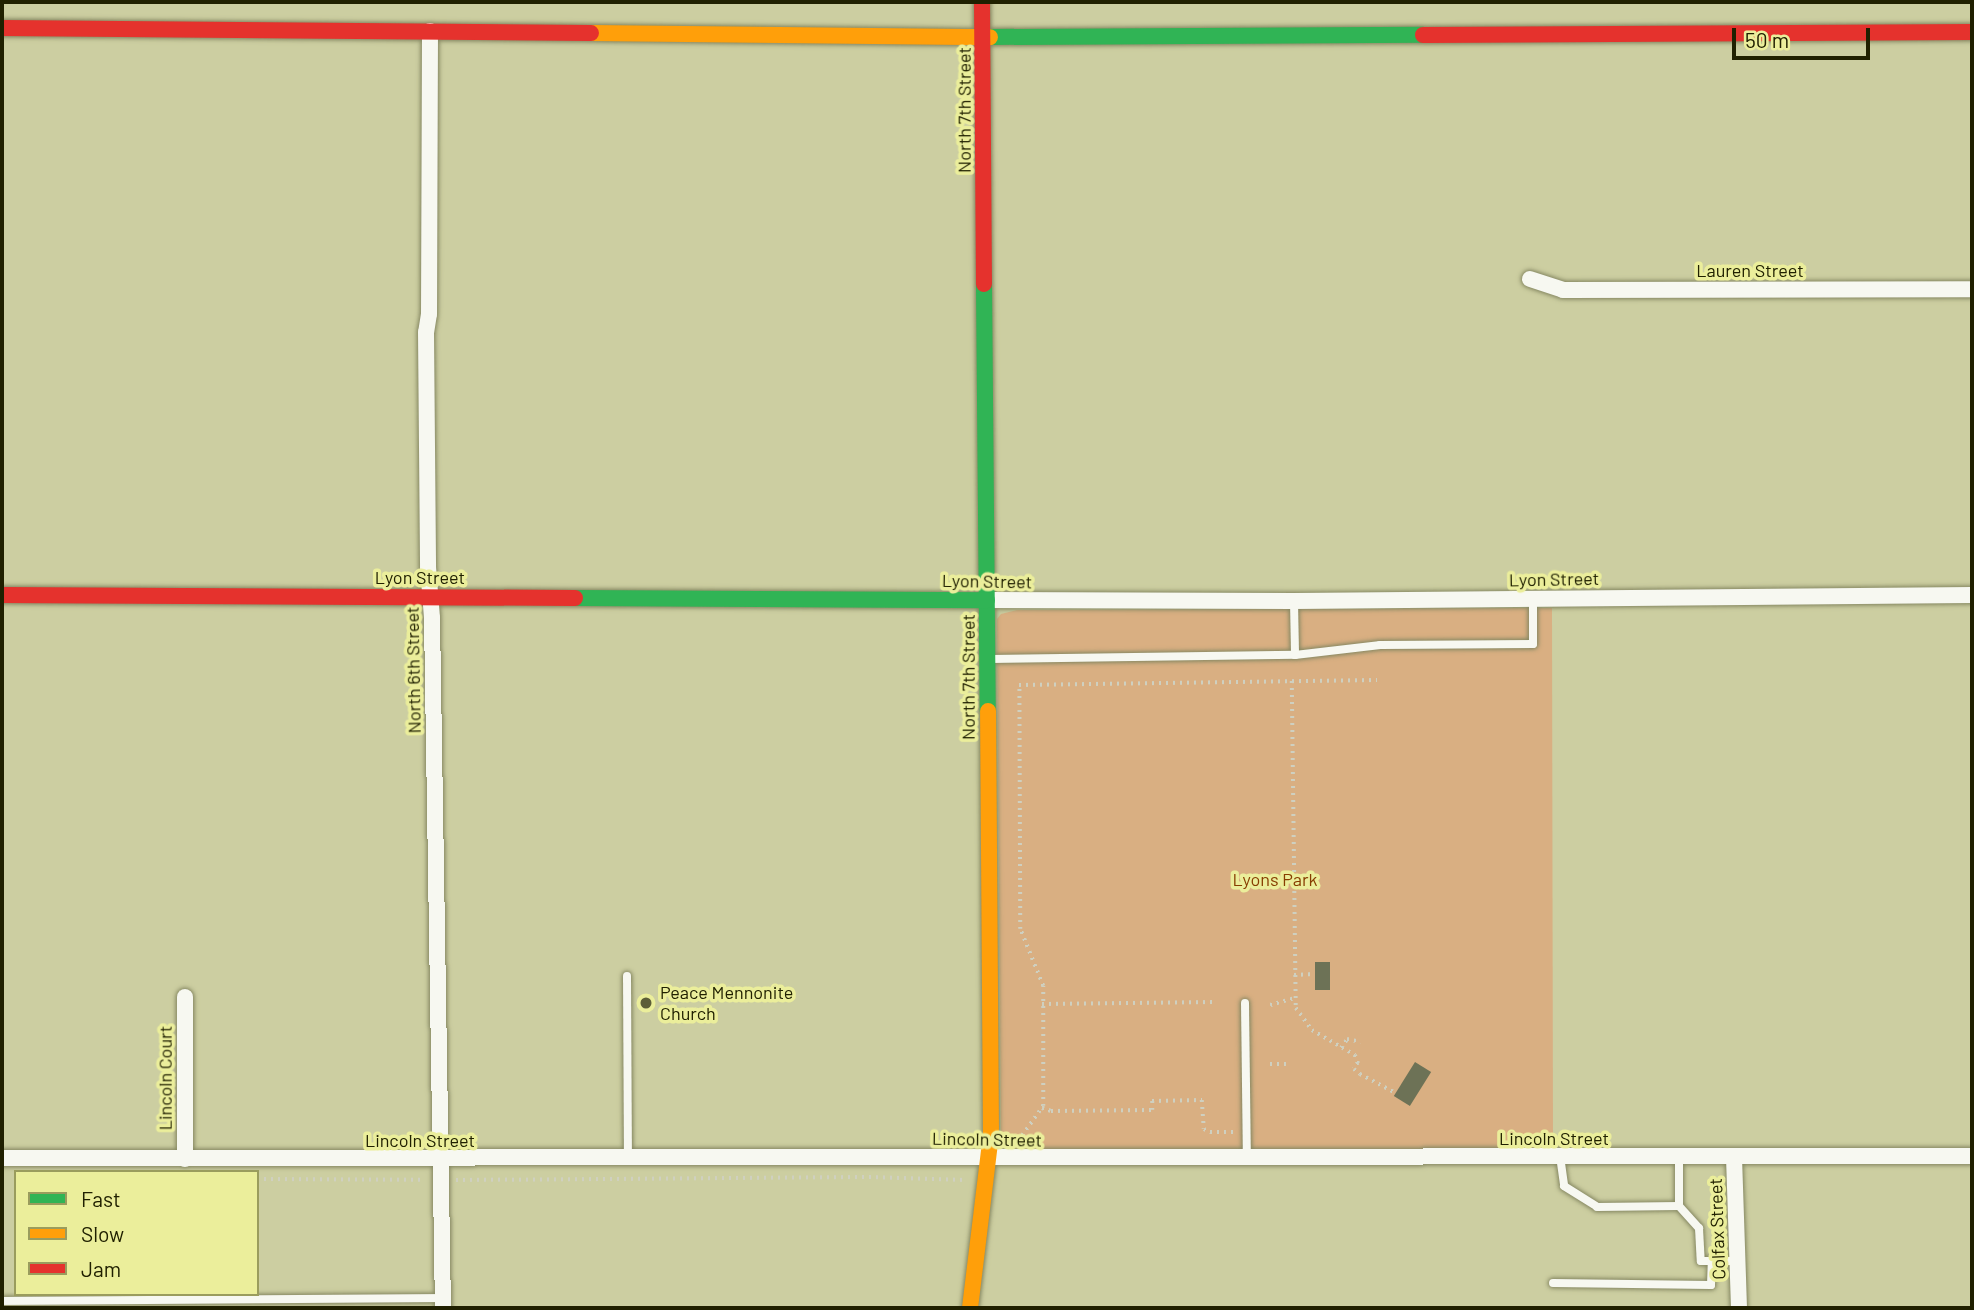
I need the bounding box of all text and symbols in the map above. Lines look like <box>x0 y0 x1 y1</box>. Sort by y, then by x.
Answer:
scale bar <box>1736 14 1874 58</box>
text: 50 m <box>1745 27 1789 52</box>
street label: North 7th Street <box>953 47 975 173</box>
street label: Lauren Street <box>1696 259 1804 281</box>
street label: Lyon Street <box>375 566 465 588</box>
street label: Lyon Street <box>1509 567 1599 591</box>
street label: Lyon Street <box>942 569 1032 593</box>
street label: North 6th Street <box>401 606 425 734</box>
street label: North 7th Street <box>957 614 979 740</box>
park label: Lyons Park <box>1232 868 1318 890</box>
place label: Peace Mennonite Church <box>660 982 793 1024</box>
marker: Peace Mennonite Church <box>638 995 654 1011</box>
street label: Lincoln Court <box>154 1026 176 1130</box>
street label: Lincoln Street <box>932 1127 1042 1151</box>
street label: Lincoln Street <box>1499 1127 1609 1149</box>
street label: Lincoln Street <box>365 1129 475 1151</box>
legend <box>14 1170 259 1296</box>
street label: Colfax Street <box>1704 1178 1730 1280</box>
text: Fast <box>81 1186 121 1211</box>
text: Slow <box>81 1221 124 1246</box>
text: Jam <box>81 1256 121 1281</box>

